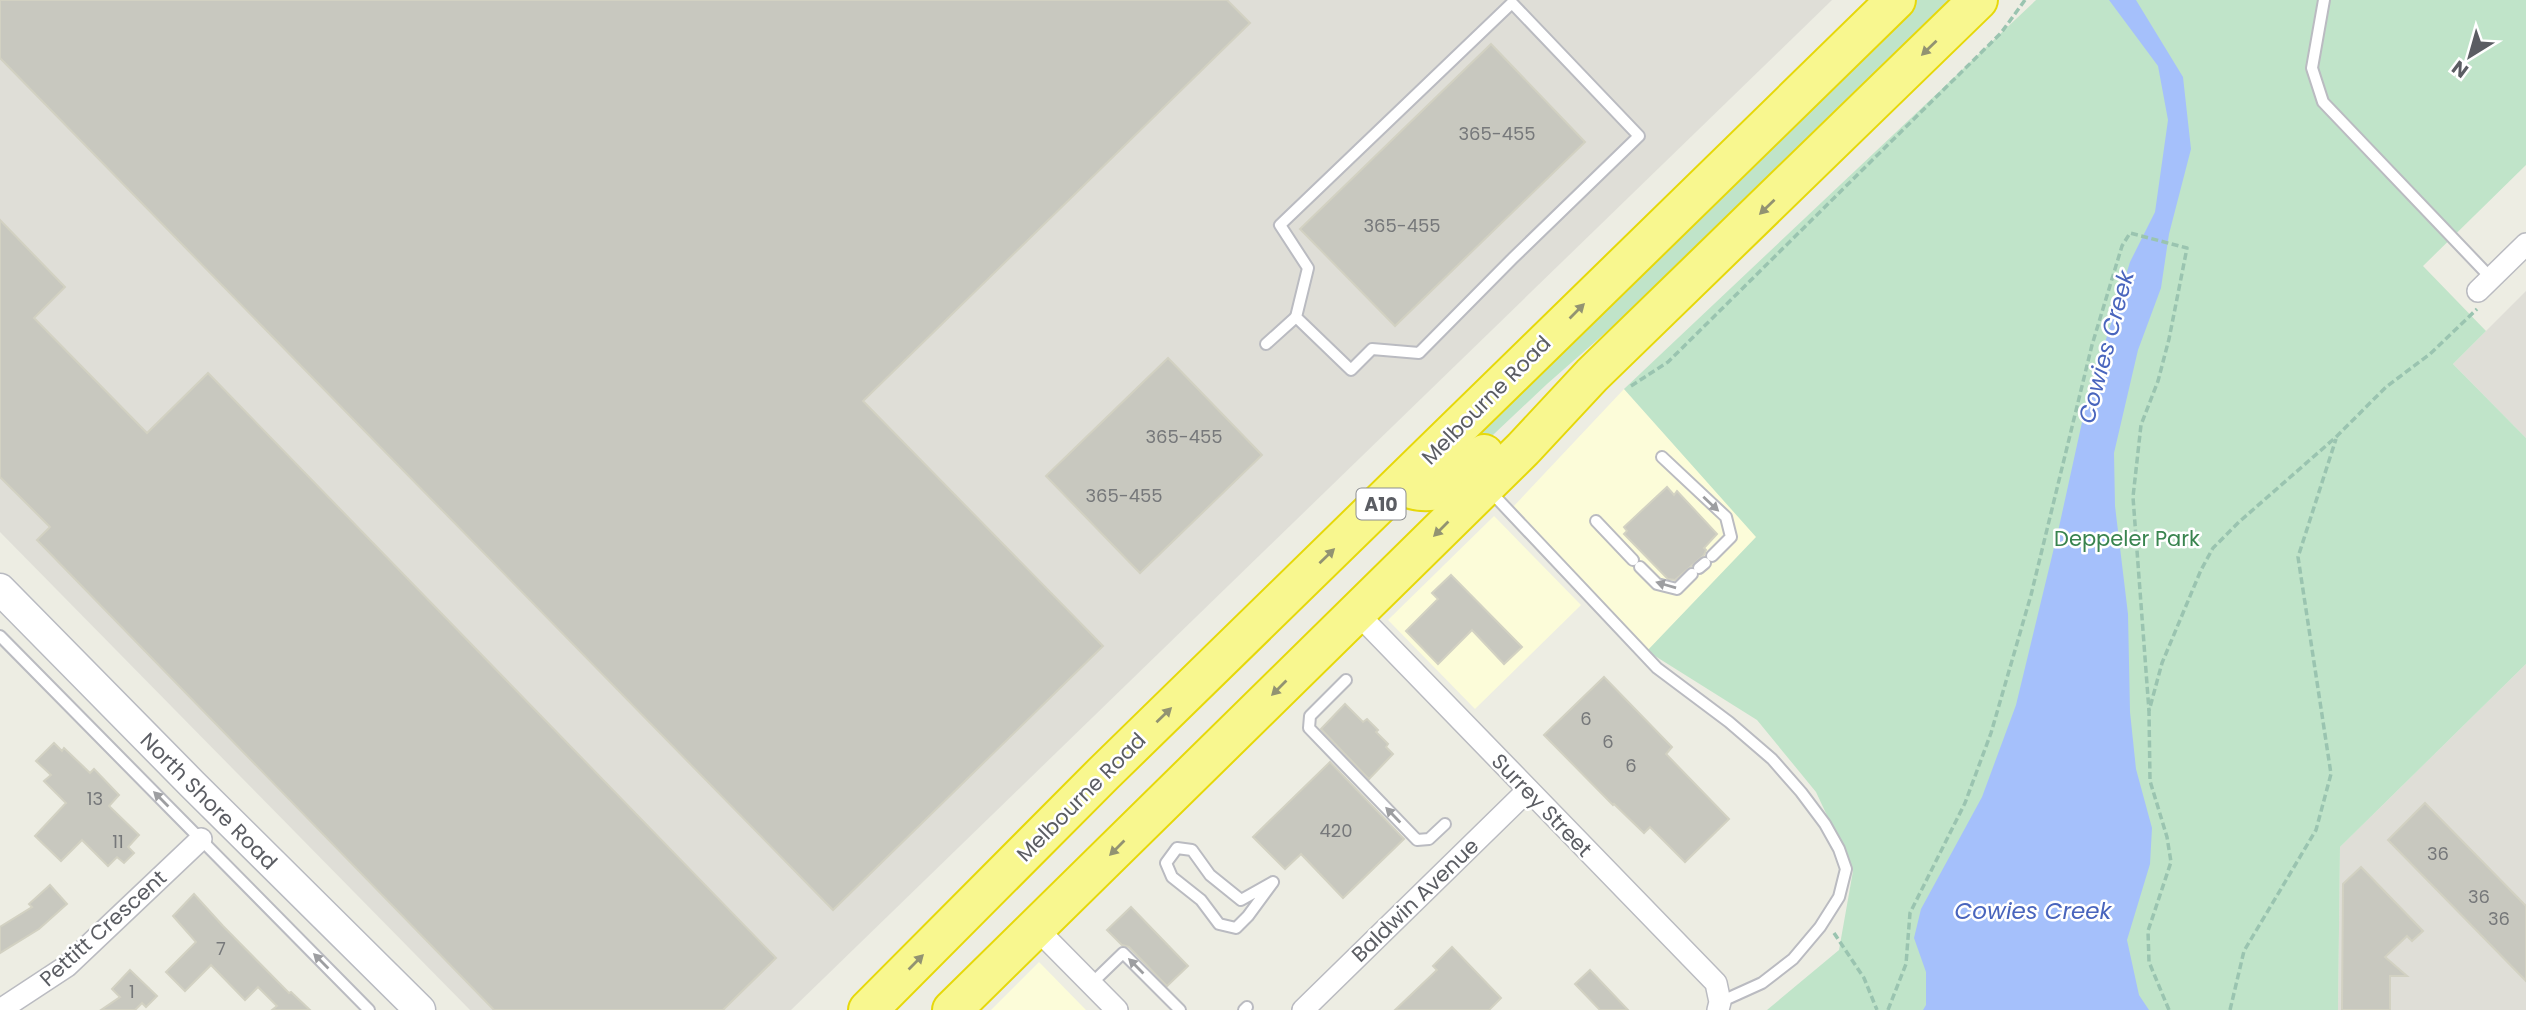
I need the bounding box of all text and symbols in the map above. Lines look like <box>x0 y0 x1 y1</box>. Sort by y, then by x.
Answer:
north arrow <box>2435 21 2505 91</box>
one-way arrow <box>1921 39 1938 56</box>
text: N <box>2446 54 2474 84</box>
house number: 365-455 <box>1458 121 1536 146</box>
one-way arrow <box>1758 198 1775 215</box>
house number: 365-455 <box>1363 213 1441 238</box>
water label: Cowies Creek <box>2070 266 2142 427</box>
one-way arrow <box>1568 303 1585 319</box>
street label: Melbourne Road <box>1415 329 1557 471</box>
house number: 365-455 <box>1145 424 1223 449</box>
house number: 365-455 <box>1085 483 1163 508</box>
road number: A10 <box>1356 489 1406 520</box>
one-way arrow <box>1702 495 1719 511</box>
one-way arrow <box>1433 520 1450 537</box>
park label: Deppeler Park <box>2054 524 2200 553</box>
one-way arrow <box>1318 548 1335 564</box>
one-way arrow <box>1654 579 1676 590</box>
one-way arrow <box>1271 680 1288 697</box>
one-way arrow <box>1156 706 1173 723</box>
house number: 6 <box>1580 706 1592 731</box>
street label: North Shore Road <box>134 726 284 876</box>
street label: Melbourne Road <box>1010 726 1152 868</box>
house number: 6 <box>1602 729 1614 754</box>
street label: Surrey Street <box>1485 747 1599 863</box>
house number: 6 <box>1625 753 1637 778</box>
house number: 13 <box>87 786 103 811</box>
one-way arrow <box>153 791 170 808</box>
one-way arrow <box>1384 806 1401 823</box>
house number: 420 <box>1320 818 1352 843</box>
house number: 11 <box>112 829 124 854</box>
street label: Baldwin Avenue <box>1345 832 1485 968</box>
one-way arrow <box>1109 839 1126 855</box>
house number: 36 <box>2427 841 2449 866</box>
street label: Pettitt Crescent <box>33 863 173 993</box>
house number: 36 <box>2468 884 2490 909</box>
water label: Cowies Creek <box>1955 895 2113 927</box>
house number: 36 <box>2488 906 2510 931</box>
house number: 7 <box>216 936 226 961</box>
one-way arrow <box>314 953 330 970</box>
one-way arrow <box>908 953 925 970</box>
one-way arrow <box>1127 958 1144 975</box>
house number: 1 <box>129 979 135 1004</box>

